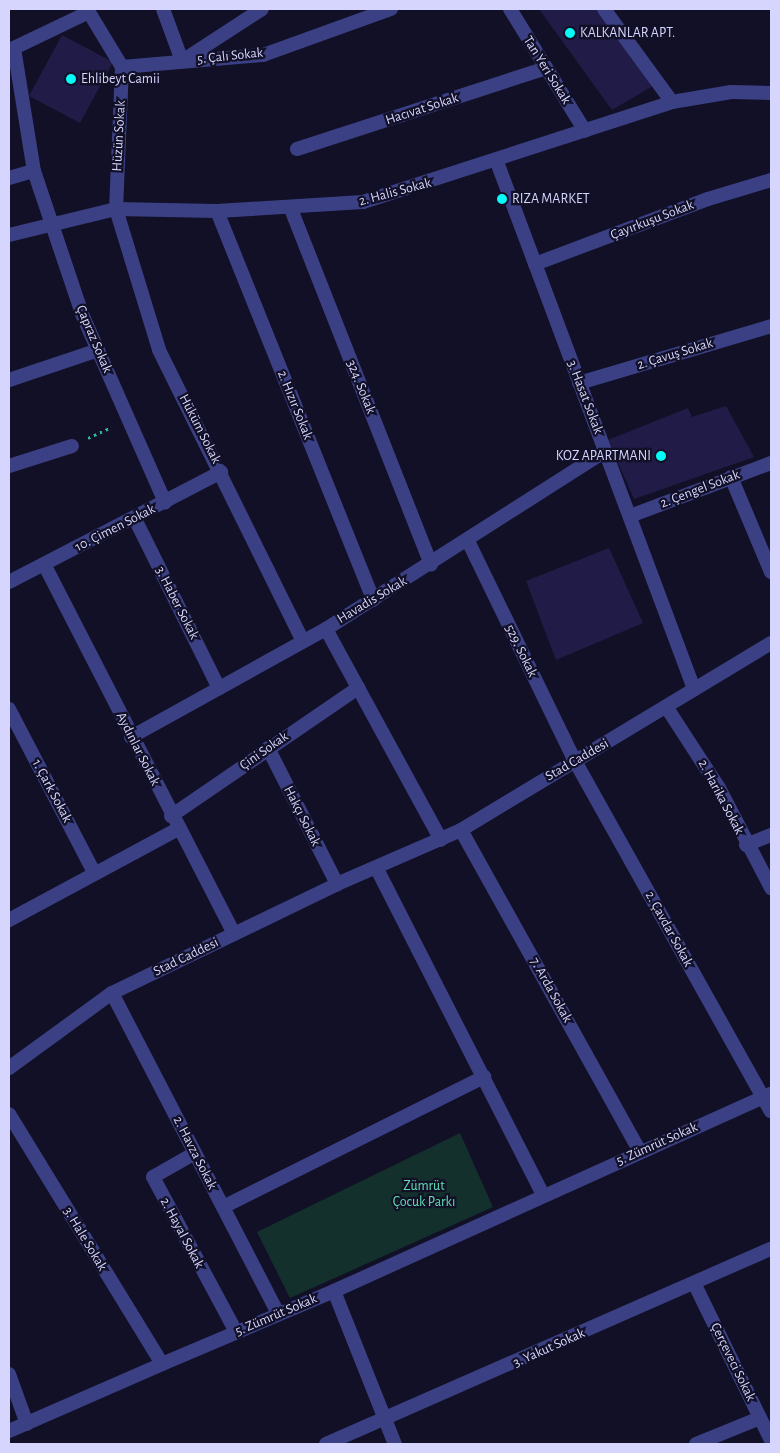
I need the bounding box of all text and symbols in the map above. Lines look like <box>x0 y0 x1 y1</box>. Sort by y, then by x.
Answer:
place label: KALKANLAR APT. <box>580 25 675 41</box>
marker: KALKANLAR APT. <box>564 27 576 39</box>
street label: Tan Yeri Sokak <box>519 33 575 107</box>
street label: 5. Çalı Sokak <box>196 44 264 68</box>
place label: Ehlibeyt Camii <box>81 71 160 87</box>
marker: Ehlibeyt Camii <box>65 73 77 85</box>
street label: Hacıvat Sokak <box>383 89 461 129</box>
street label: Hüzün Sokak <box>109 100 129 172</box>
street label: 2. Halis Sokak <box>357 174 433 210</box>
place label: RIZA MARKET <box>512 191 589 207</box>
marker: RIZA MARKET <box>496 193 508 205</box>
street label: Çayırkuşu Sokak <box>608 196 696 244</box>
street label: Çapraz Sokak <box>72 303 116 375</box>
street label: 2. Çavuş Sokak <box>635 335 715 373</box>
street label: 324. Sokak <box>343 358 379 416</box>
street label: 3. Hasat Sokak <box>563 358 607 436</box>
street label: 2. Hızır Sokak <box>274 368 316 442</box>
street label: Hüküm Sokak <box>175 391 225 467</box>
place label: KOZ APARTMANI <box>556 448 651 464</box>
marker: KOZ APARTMANI <box>655 450 667 462</box>
street label: 2. Çengel Sokak <box>658 466 742 512</box>
street label: 10. Çimen Sokak <box>72 501 158 555</box>
street label: 3. Haber Sokak <box>151 564 203 642</box>
street label: Havadis Sokak <box>334 573 410 627</box>
street label: 529. Sokak <box>501 622 541 680</box>
street label: Aydınlar Sokak <box>112 709 164 789</box>
street label: Çini Sokak <box>236 728 292 774</box>
street label: Stad Caddesi <box>542 735 612 785</box>
street label: 1. Çark Sokak <box>28 756 76 826</box>
street label: 2. Harika Sokak <box>694 757 748 837</box>
street label: Hakçı Sokak <box>280 783 324 849</box>
street label: 2. Çavdar Sokak <box>641 888 697 970</box>
street label: Stad Caddesi <box>151 934 221 980</box>
street label: 7. Arda Sokak <box>526 954 576 1026</box>
street label: 2. Havza Sokak <box>169 1114 221 1192</box>
street label: 5. Zümrüt Sokak <box>614 1119 700 1169</box>
park label: Zümrüt Çocuk Parkı <box>393 1178 455 1210</box>
street label: 2. Hayal Sokak <box>156 1195 208 1271</box>
street label: 3. Hale Sokak <box>59 1204 111 1274</box>
street label: 5. Zümrüt Sokak <box>233 1290 319 1340</box>
street label: Çerçeveci Sokak <box>707 1320 759 1404</box>
street label: 3. Yakut Sokak <box>511 1325 587 1371</box>

